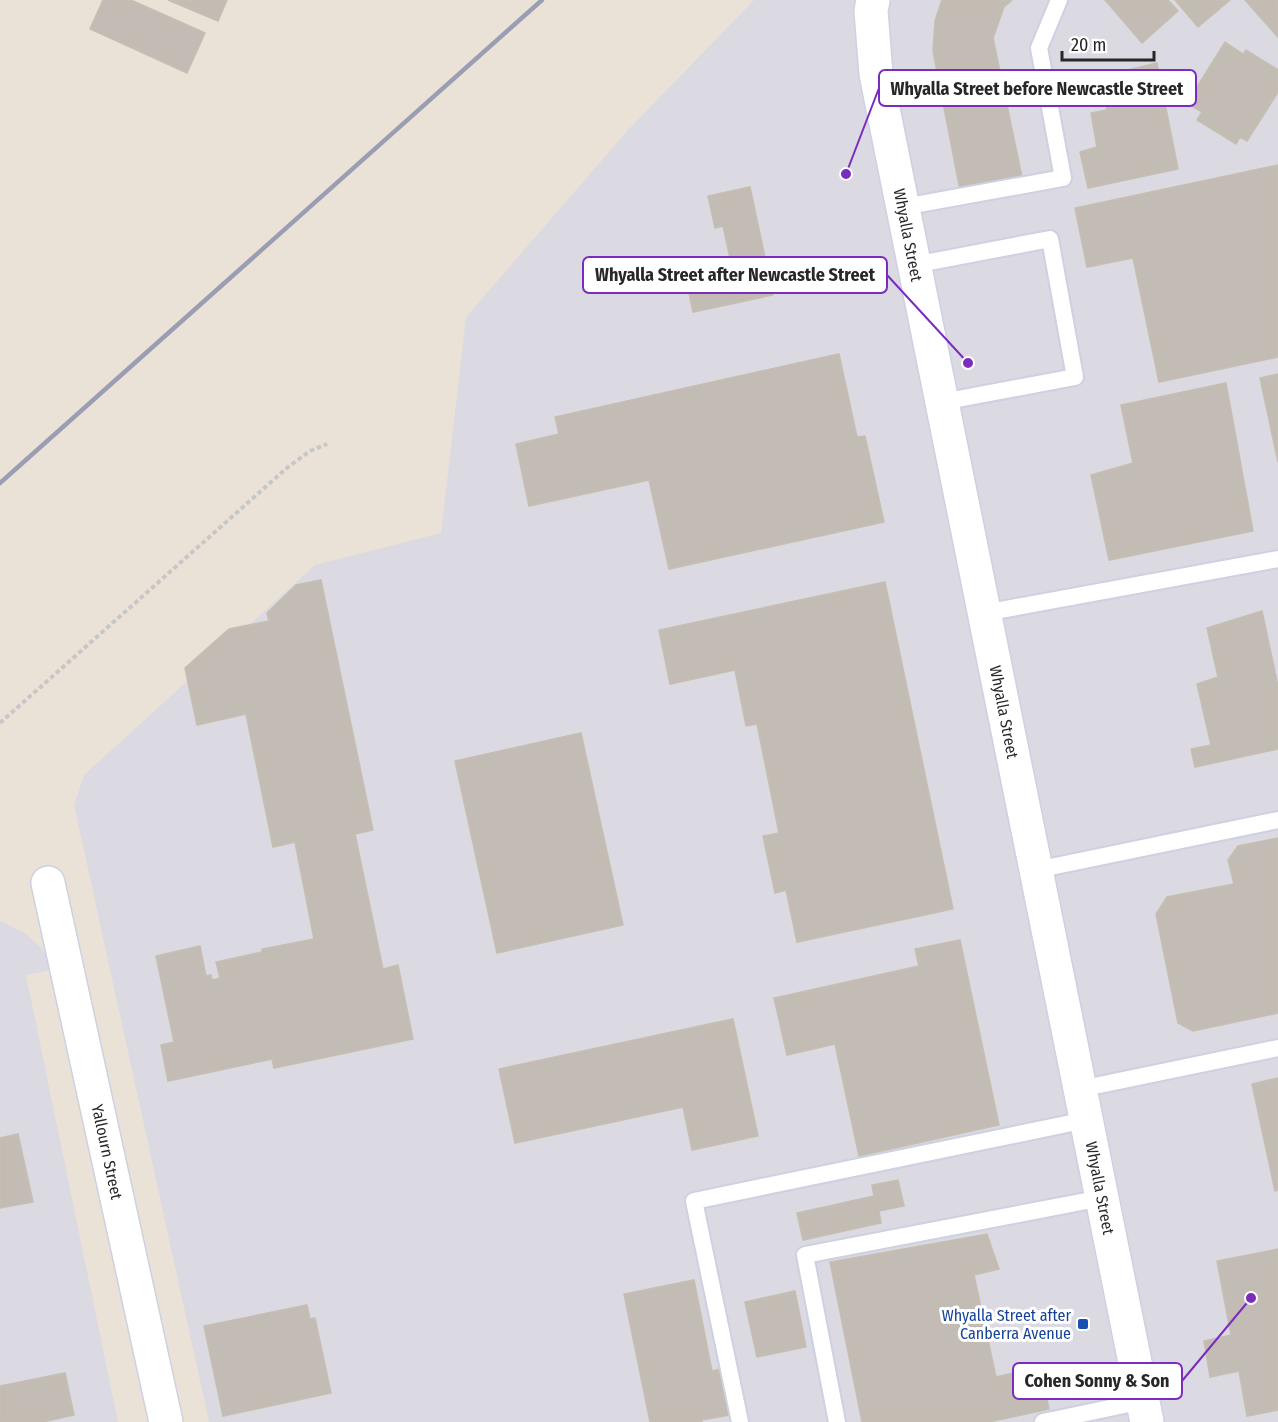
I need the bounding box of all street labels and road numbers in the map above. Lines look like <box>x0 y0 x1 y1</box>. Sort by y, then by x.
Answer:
street label: Whyalla Street <box>890 187 926 284</box>
street label: Whyalla Street <box>986 664 1022 761</box>
street label: Yallourn Street <box>88 1103 127 1202</box>
street label: Whyalla Street <box>1082 1140 1118 1237</box>

